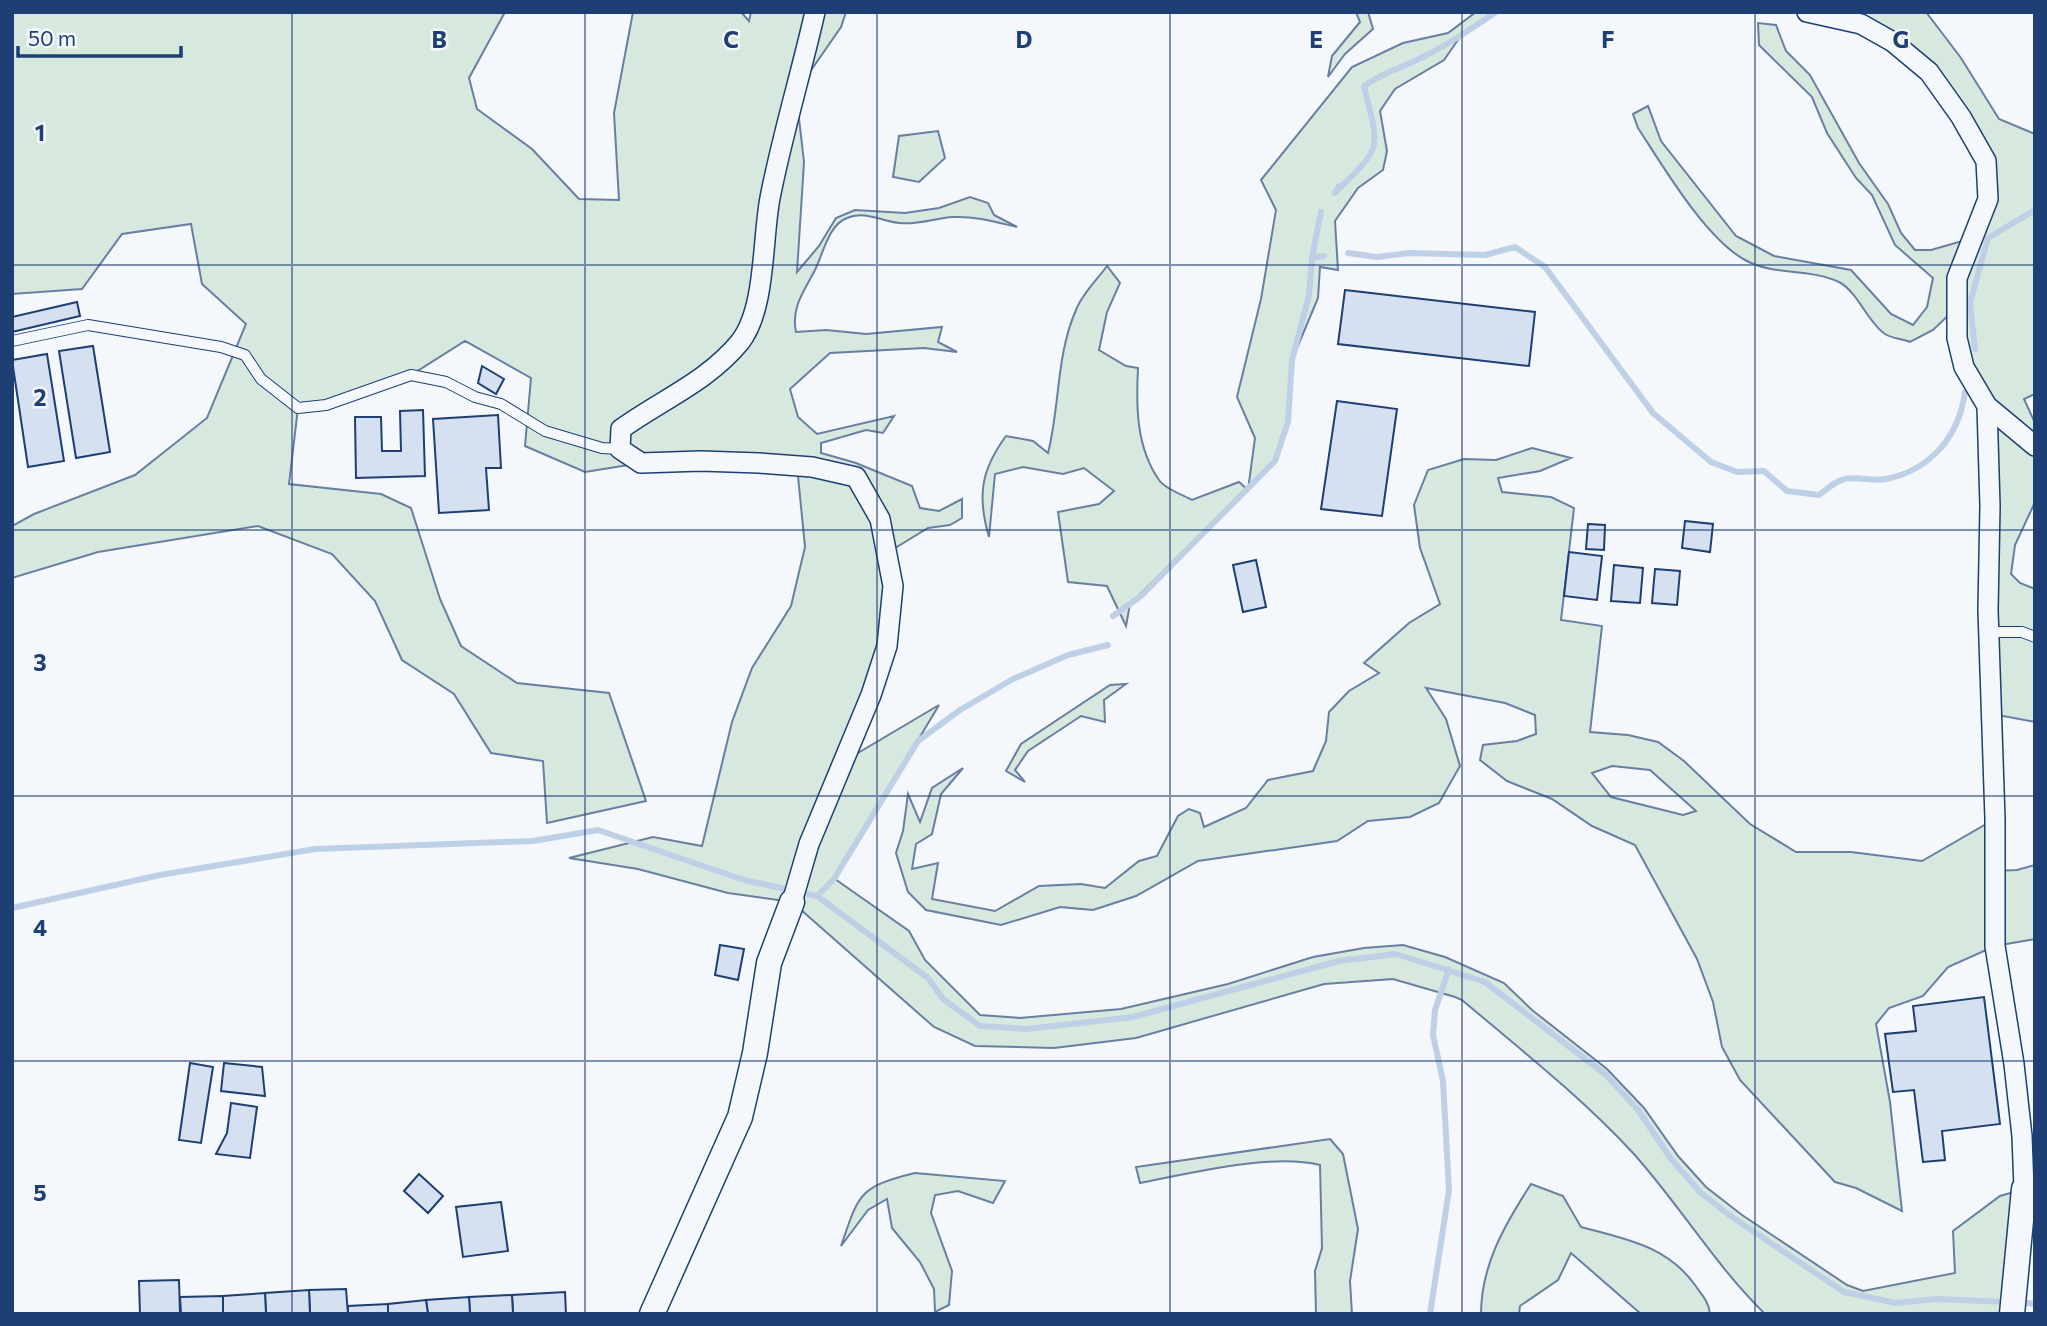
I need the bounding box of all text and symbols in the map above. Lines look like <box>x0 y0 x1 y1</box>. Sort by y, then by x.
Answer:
scale bar <box>18 14 180 58</box>
text: 50 m <box>28 25 76 50</box>
text: B <box>431 25 447 53</box>
text: C <box>723 25 739 53</box>
text: D <box>1016 25 1033 53</box>
text: E <box>1309 25 1323 53</box>
text: F <box>1601 25 1615 53</box>
text: G <box>1893 25 1909 53</box>
text: 1 <box>35 118 45 146</box>
text: 2 <box>33 383 47 411</box>
text: 3 <box>33 648 47 676</box>
text: 4 <box>33 913 47 941</box>
text: 5 <box>33 1178 47 1206</box>

